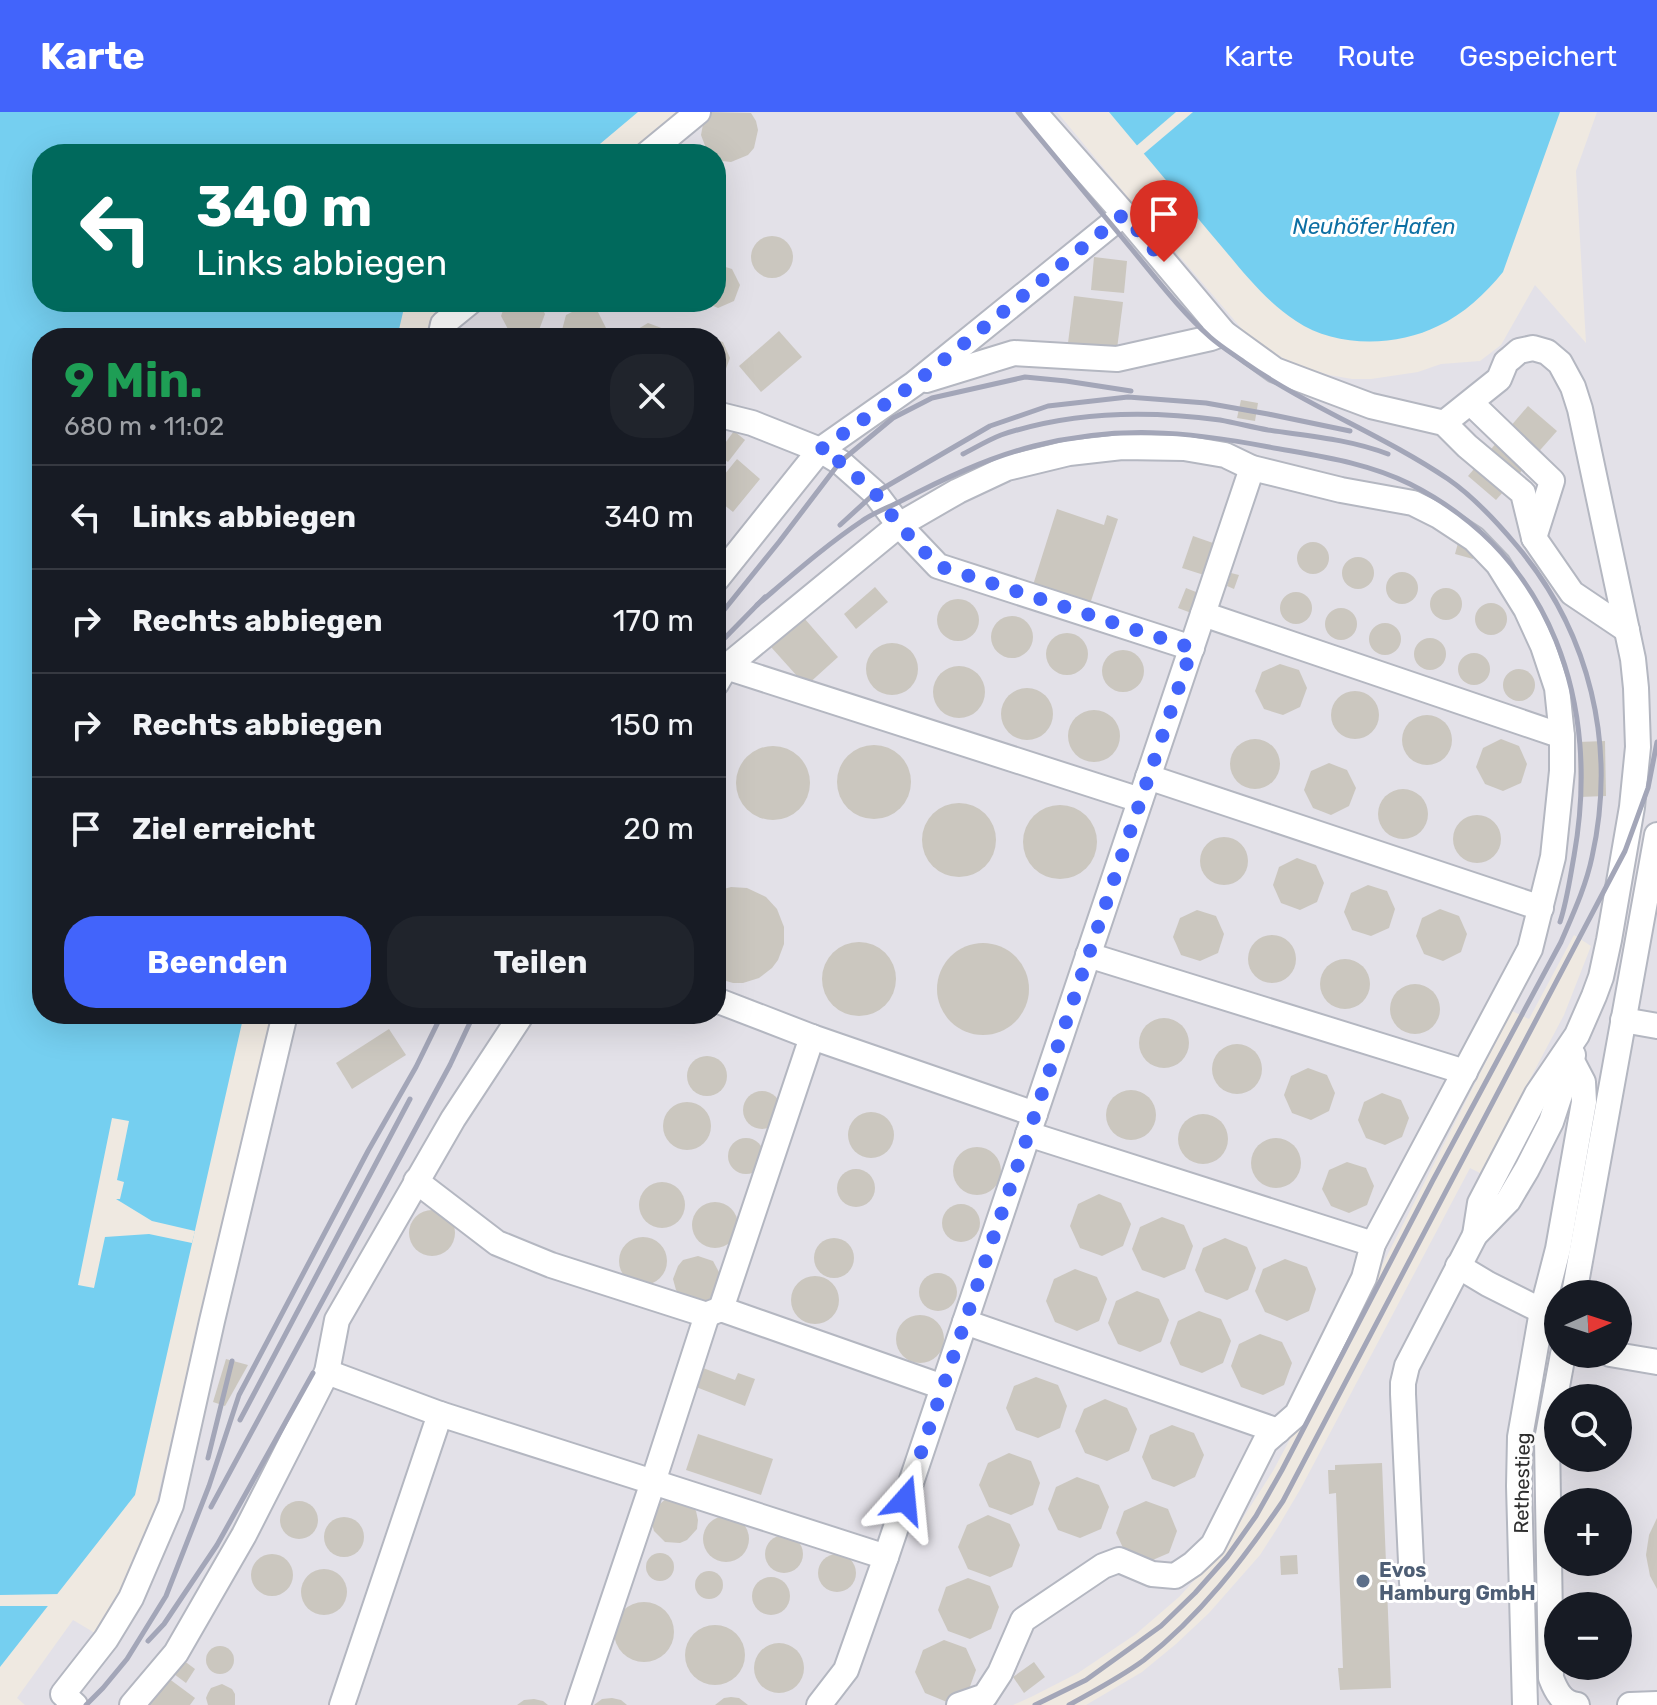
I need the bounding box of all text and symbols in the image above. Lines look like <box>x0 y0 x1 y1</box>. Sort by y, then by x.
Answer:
text: Karte <box>40 33 145 79</box>
text: Karte <box>1224 40 1293 73</box>
text: Route <box>1337 40 1415 73</box>
text: Gespeichert <box>1459 40 1617 73</box>
text: 340 m <box>196 174 372 240</box>
icon: left <box>64 176 168 280</box>
pin <box>1130 180 1198 262</box>
icon: arrive <box>1142 192 1186 236</box>
water label: Neuhöfer Hafen <box>1292 213 1456 240</box>
text: Links abbiegen <box>196 241 447 284</box>
text: 9 Min. <box>64 352 203 409</box>
button: close <box>610 354 694 438</box>
text: 680 m · 11:02 <box>64 411 224 442</box>
icon: left <box>64 495 108 539</box>
text: Links abbiegen <box>132 499 356 535</box>
text: 340 m <box>604 499 694 535</box>
icon: right <box>64 599 108 643</box>
text: Rechts abbiegen <box>132 603 382 639</box>
text: 170 m <box>613 603 694 639</box>
icon: right <box>64 703 108 747</box>
text: Rechts abbiegen <box>132 707 382 743</box>
text: 150 m <box>610 707 694 743</box>
icon: arrive <box>64 807 108 851</box>
text: Ziel erreicht <box>132 811 315 847</box>
text: 20 m <box>623 811 694 847</box>
button: Beenden <box>64 916 371 1008</box>
button: Teilen <box>387 916 694 1008</box>
north arrow <box>1544 1280 1632 1368</box>
map controls <box>1544 1280 1632 1680</box>
button: search <box>1544 1384 1632 1472</box>
street label: Rethestieg <box>1509 1432 1535 1534</box>
position arrow <box>863 1458 947 1542</box>
button: + <box>1544 1488 1632 1576</box>
place label: Evos Hamburg GmbH <box>1379 1558 1536 1605</box>
marker: Evos Hamburg GmbH <box>1354 1572 1372 1590</box>
button: − <box>1544 1592 1632 1680</box>

